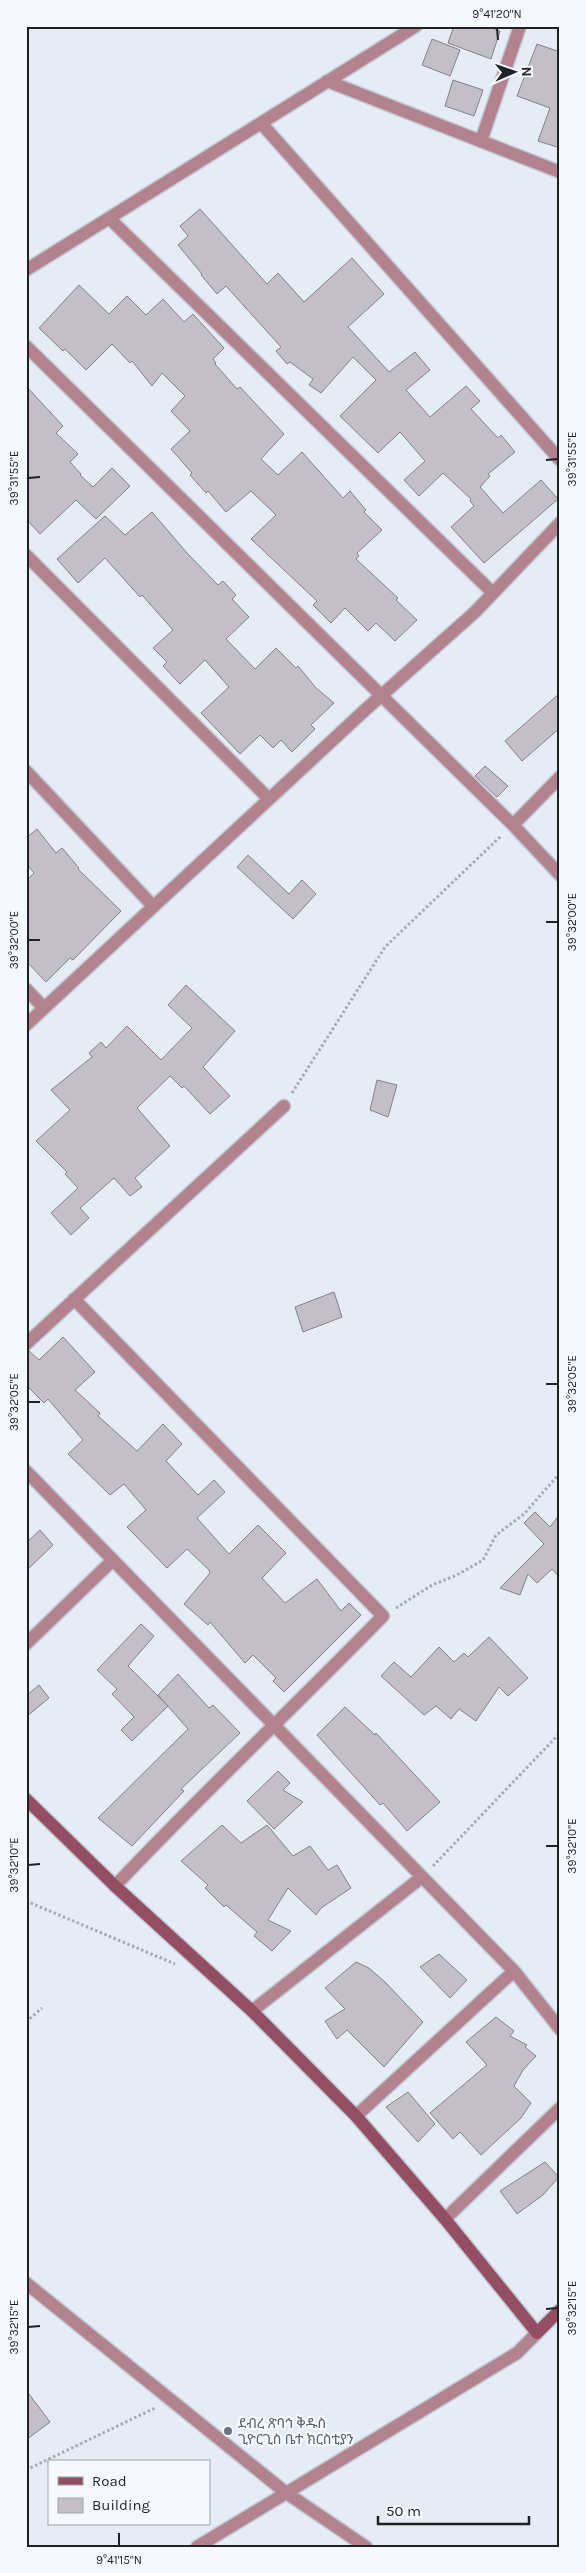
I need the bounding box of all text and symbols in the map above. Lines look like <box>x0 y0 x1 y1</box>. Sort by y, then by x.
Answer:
text: 9°41'20"N <box>472 7 522 21</box>
north arrow <box>488 48 538 98</box>
text: N <box>518 66 535 77</box>
text: 39°31'55"E <box>565 432 579 486</box>
text: 39°31'55"E <box>7 451 21 505</box>
text: 39°32'00"E <box>565 893 579 951</box>
text: 39°32'00"E <box>7 911 21 969</box>
text: 39°32'05"E <box>565 1355 579 1413</box>
text: 39°32'05"E <box>7 1373 21 1431</box>
text: 39°32'10"E <box>565 1818 579 1874</box>
text: 39°32'10"E <box>7 1837 21 1893</box>
text: 39°32'15"E <box>565 2281 579 2335</box>
text: 39°32'15"E <box>7 2300 21 2354</box>
place label: ደብረ ጽባኅ ቅዱስ ጊዮርጊስ ቤተ ክርስቲያን <box>238 2415 354 2448</box>
marker: ደብረ ጽባኅ ቅዱስ ጊዮርጊስ ቤተ ክርስቲያን <box>222 2425 234 2437</box>
legend <box>48 2460 210 2526</box>
text: Road <box>92 2472 127 2490</box>
scale bar <box>378 2493 530 2525</box>
text: Building <box>92 2496 150 2514</box>
text: 50 m <box>386 2502 421 2520</box>
text: 9°41'15"N <box>96 2553 142 2567</box>

